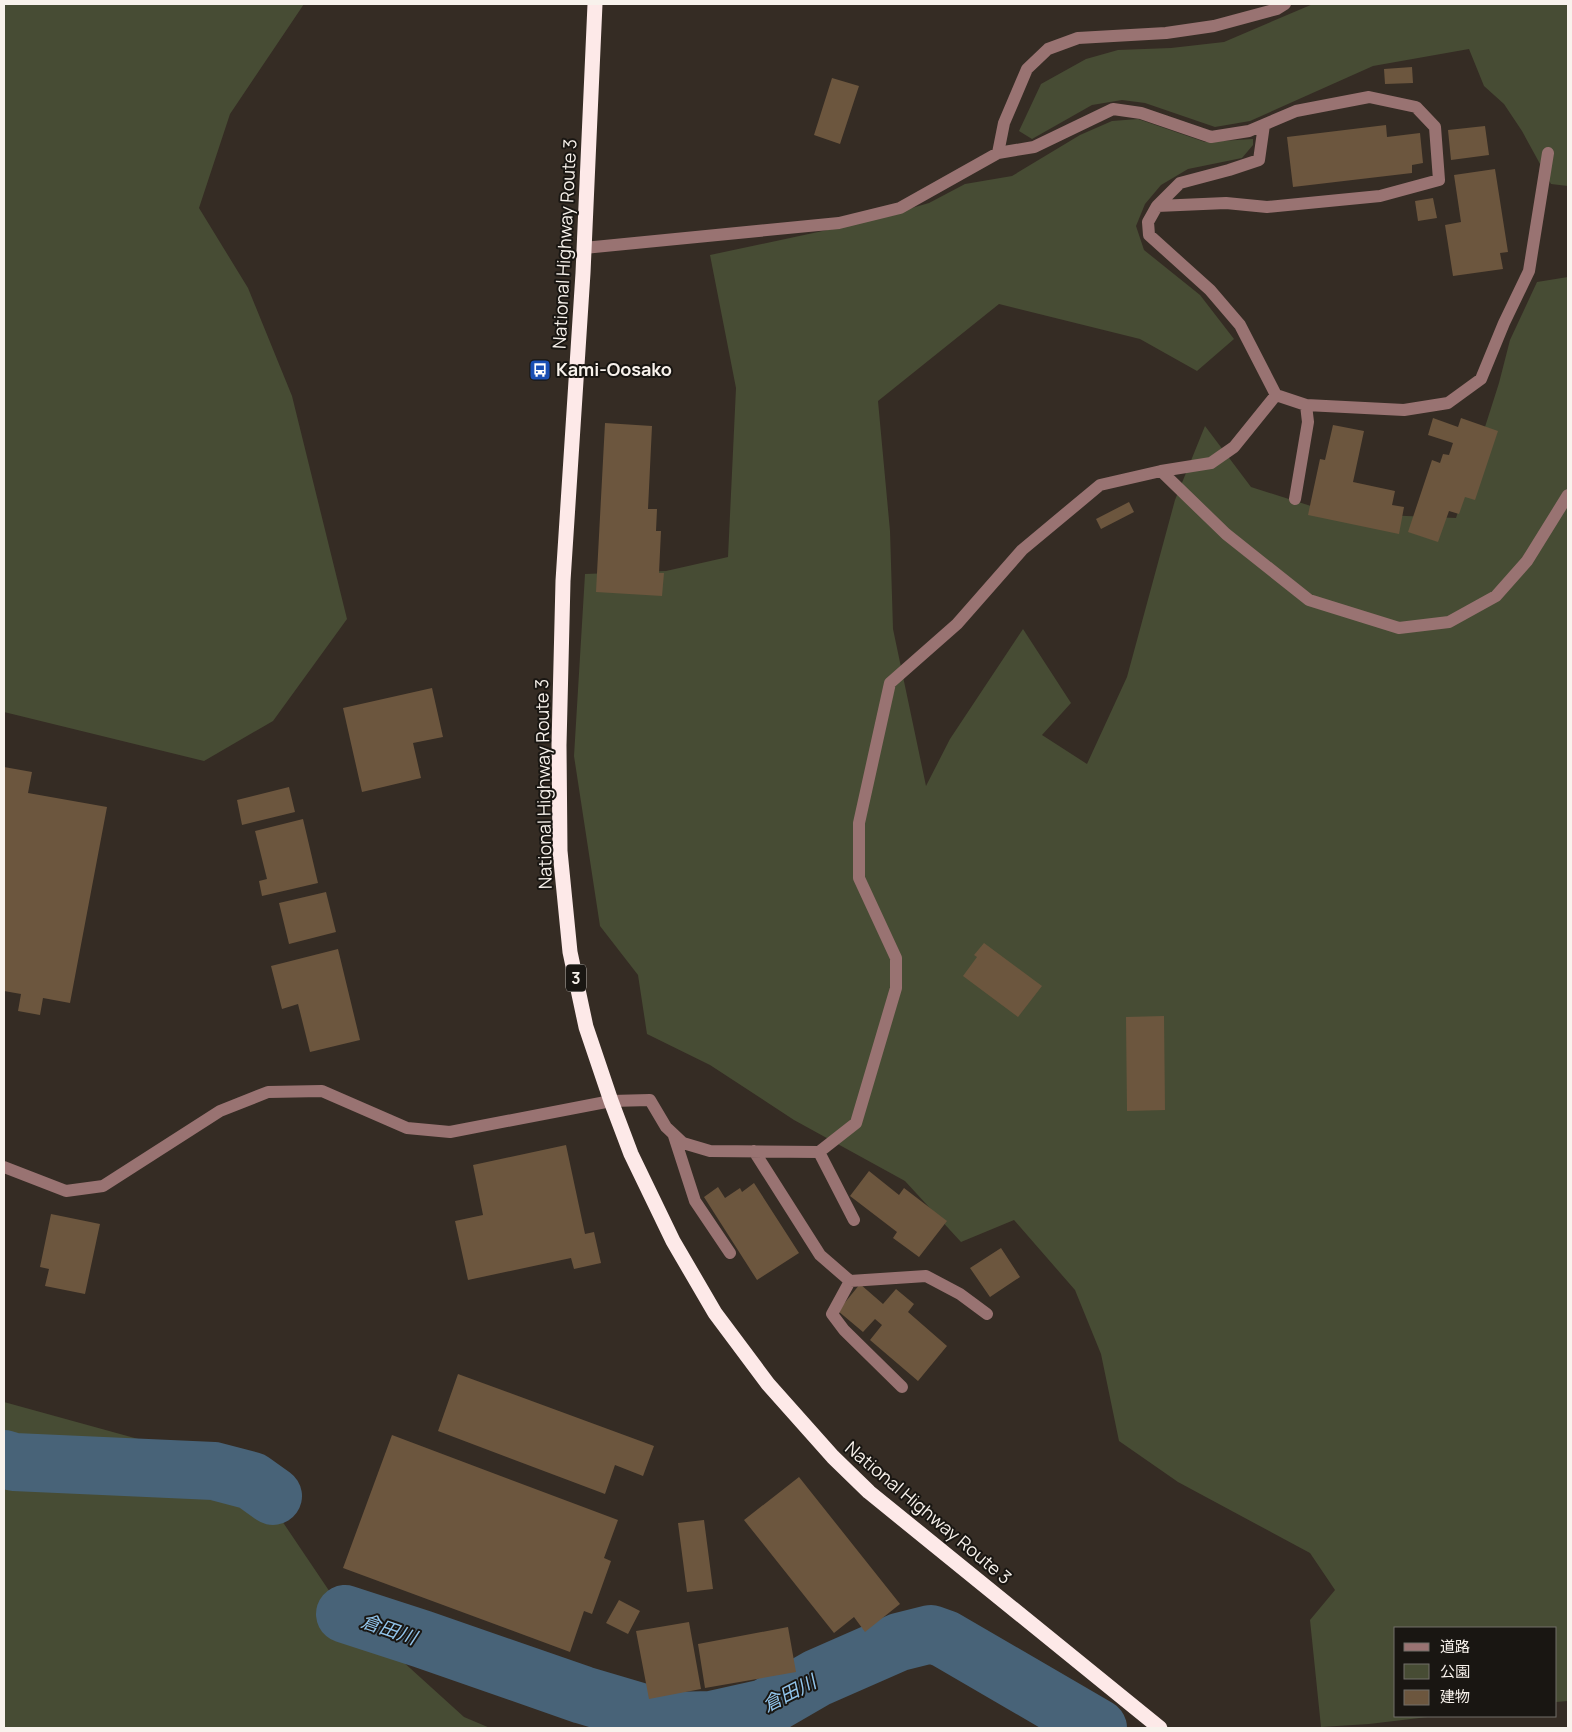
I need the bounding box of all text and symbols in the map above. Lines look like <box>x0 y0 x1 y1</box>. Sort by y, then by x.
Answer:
street label: National Highway Route 3 <box>547 138 581 350</box>
place label: Kami-Oosako <box>556 357 672 381</box>
bus stop icon: Kami-Oosako <box>528 358 552 382</box>
street label: National Highway Route 3 <box>529 679 557 889</box>
road number: 3 <box>566 964 586 991</box>
street label: National Highway Route 3 <box>840 1435 1017 1589</box>
water label: 倉田川 <box>358 1607 422 1651</box>
legend <box>1394 1627 1557 1717</box>
text: 道路 <box>1440 1636 1470 1657</box>
text: 公園 <box>1440 1661 1470 1682</box>
water label: 倉田川 <box>758 1668 822 1718</box>
text: 建物 <box>1440 1686 1470 1707</box>

